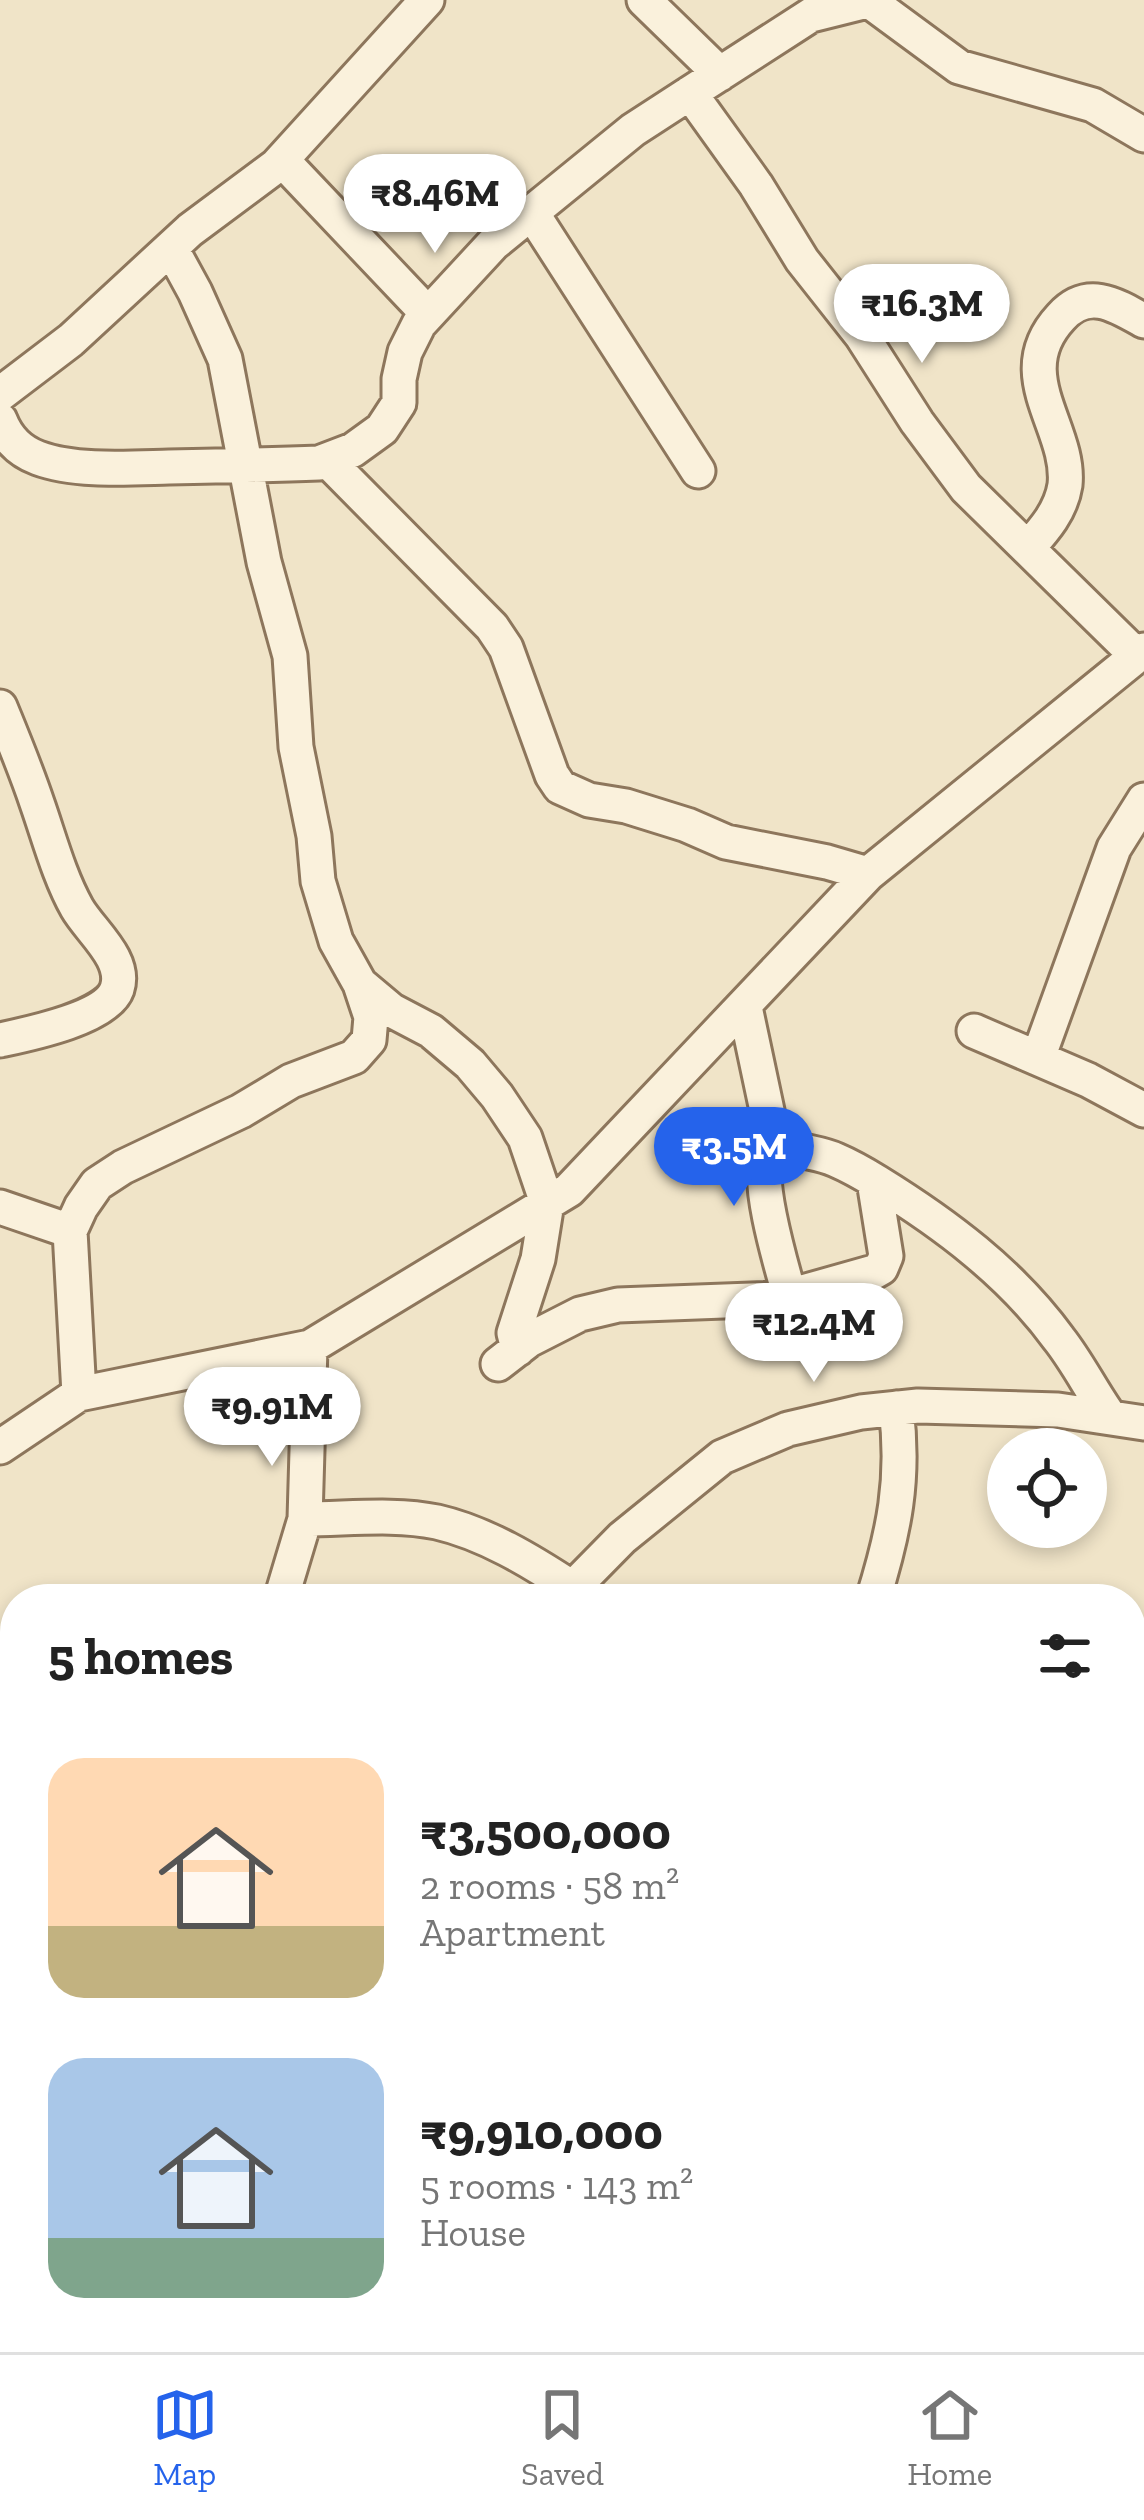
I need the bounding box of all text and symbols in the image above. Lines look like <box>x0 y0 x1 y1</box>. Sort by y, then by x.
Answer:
pin: ₹8.46M <box>337 154 533 256</box>
text: ₹8.46M <box>370 169 500 216</box>
pin: ₹16.3M <box>824 264 1020 366</box>
text: ₹16.3M <box>861 279 983 326</box>
pin: ₹3.5M <box>650 1107 818 1209</box>
text: ₹3.5M <box>681 1122 787 1169</box>
pin: ₹12.4M <box>716 1283 912 1385</box>
text: ₹12.4M <box>752 1298 876 1345</box>
pin: ₹9.91M <box>174 1367 370 1469</box>
text: ₹9.91M <box>211 1382 333 1429</box>
map controls <box>987 1428 1107 1548</box>
button: locate <box>987 1428 1107 1548</box>
icon: filters <box>1032 1623 1098 1689</box>
text: 5 homes <box>48 1626 233 1687</box>
text: ₹3,500,000 <box>420 1801 671 1862</box>
icon: home <box>144 1806 288 1950</box>
text: 2 rooms · 58 m² <box>420 1862 679 1909</box>
text: Apartment <box>420 1909 605 1956</box>
text: ₹9,910,000 <box>420 2101 663 2162</box>
icon: home <box>144 2106 288 2250</box>
text: 5 rooms · 143 m² <box>420 2162 693 2209</box>
text: House <box>420 2209 526 2256</box>
tab: Map <box>152 2382 218 2493</box>
tab: Saved <box>521 2382 604 2493</box>
tab: Home <box>907 2382 992 2493</box>

